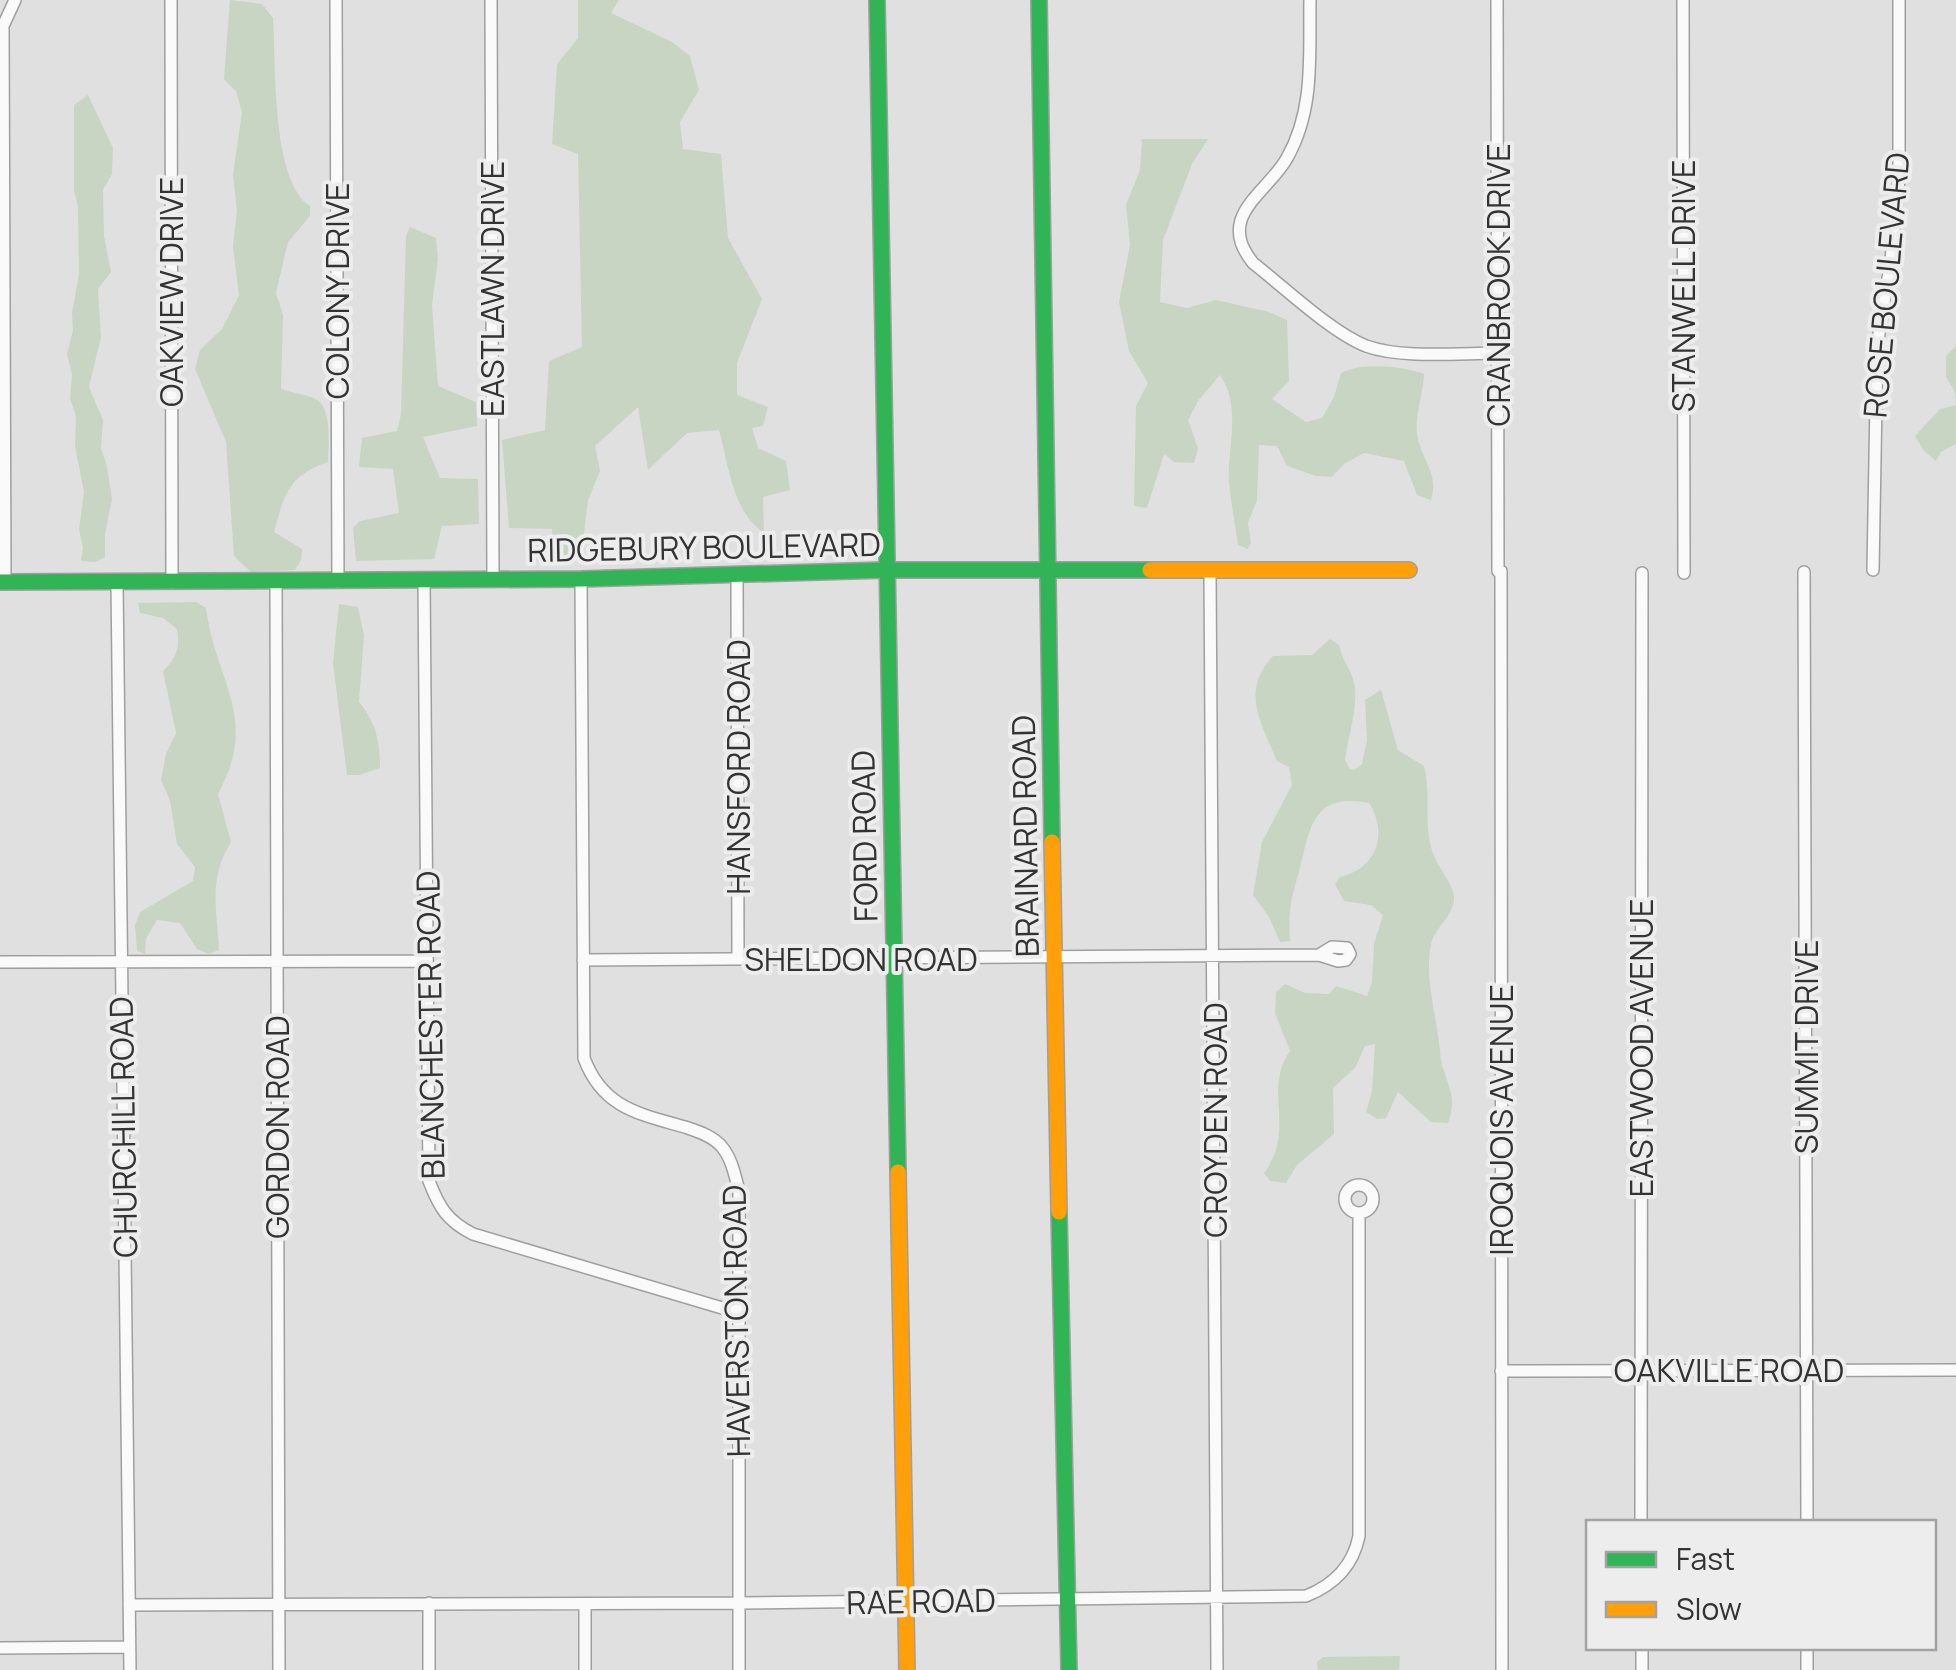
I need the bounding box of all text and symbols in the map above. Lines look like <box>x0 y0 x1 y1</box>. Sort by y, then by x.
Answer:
street label: CRANBROOK DRIVE <box>1476 144 1520 426</box>
street label: ROSE BOULEVARD <box>1852 150 1920 420</box>
street label: STANWELL DRIVE <box>1661 160 1705 412</box>
street label: EASTLAWN DRIVE <box>470 161 514 417</box>
street label: OAKVIEW DRIVE <box>149 177 193 407</box>
street label: COLONY DRIVE <box>315 183 359 399</box>
street label: RIDGEBURY BOULEVARD <box>527 522 881 572</box>
street label: HANSFORD ROAD <box>716 639 760 895</box>
street label: BRAINARD ROAD <box>1001 715 1049 957</box>
street label: FORD ROAD <box>841 750 887 922</box>
street label: BLANCHESTER ROAD <box>405 870 455 1180</box>
street label: EASTWOOD AVENUE <box>1619 899 1663 1197</box>
street label: SHELDON ROAD <box>744 937 978 981</box>
street label: SUMMIT DRIVE <box>1784 940 1828 1154</box>
street label: IROQUOIS AVENUE <box>1479 984 1523 1256</box>
street label: CHURCHILL ROAD <box>99 996 147 1258</box>
street label: CROYDEN ROAD <box>1193 1002 1237 1238</box>
street label: GORDON ROAD <box>255 1015 299 1239</box>
street label: HAVERSTON ROAD <box>712 1184 760 1458</box>
street label: OAKVILLE ROAD <box>1614 1348 1844 1392</box>
legend <box>1586 1520 1936 1650</box>
text: Fast <box>1676 1538 1735 1579</box>
street label: RAE ROAD <box>846 1578 996 1624</box>
text: Slow <box>1676 1588 1742 1629</box>

